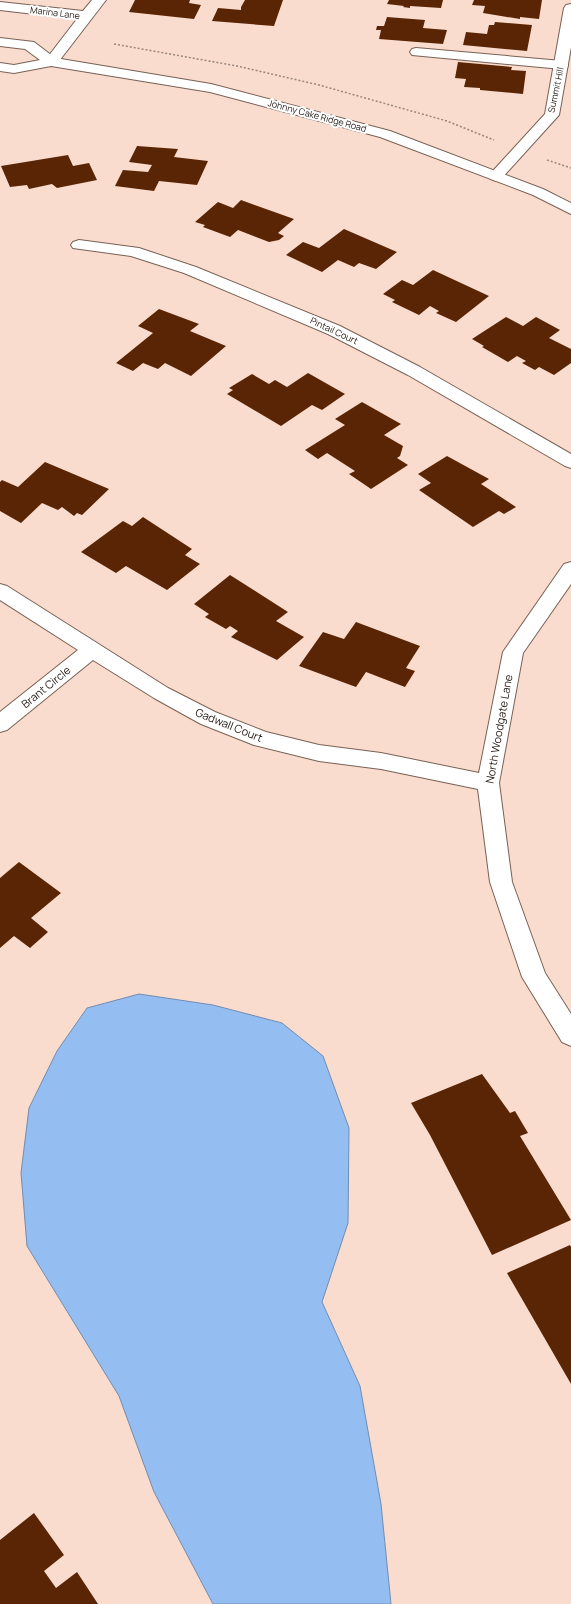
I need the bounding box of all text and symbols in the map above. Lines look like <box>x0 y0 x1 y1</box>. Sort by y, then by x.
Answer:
street label: Marina Lane <box>29 3 81 22</box>
street label: Summit Hill <box>544 66 567 114</box>
street label: Johnny Cake Ridge Road <box>266 96 368 135</box>
street label: Pintail Court <box>308 314 361 347</box>
street label: Brant Circle <box>18 662 74 711</box>
street label: North Woodgate Lane <box>482 673 516 785</box>
street label: Gadwall Court <box>193 704 265 745</box>

